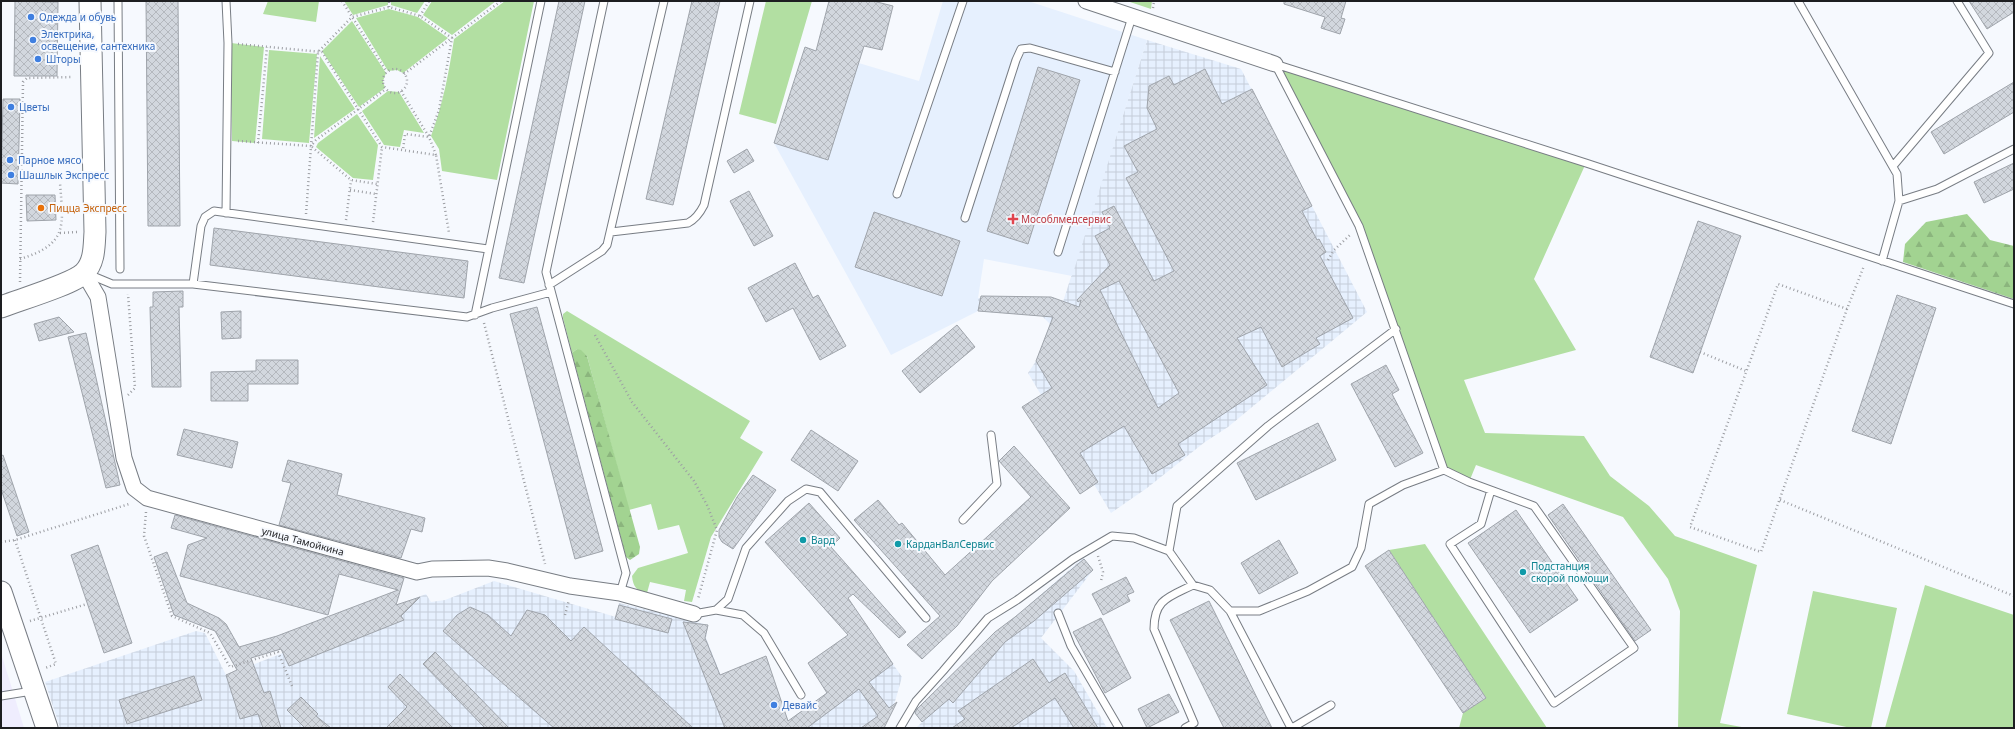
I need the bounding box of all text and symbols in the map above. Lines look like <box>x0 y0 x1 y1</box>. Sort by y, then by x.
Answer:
place label: Одежда и обувь <box>39 10 116 24</box>
marker: Одежда и обувь <box>26 12 36 22</box>
place label: Электрика, освещение, сантехника <box>41 27 155 53</box>
marker: Электрика, освещение, сантехника <box>28 35 38 45</box>
place label: Шторы <box>46 52 81 66</box>
marker: Шторы <box>33 54 43 64</box>
place label: Цветы <box>19 100 50 114</box>
marker: Цветы <box>6 102 16 112</box>
place label: Парное мясо <box>18 153 81 167</box>
marker: Парное мясо <box>5 155 15 165</box>
place label: Шашлык Экспресс <box>19 168 109 182</box>
marker: Шашлык Экспресс <box>6 170 16 180</box>
place label: Пицца Экспресс <box>49 201 127 215</box>
marker: Пицца Экспресс <box>36 203 46 213</box>
place label: Мособлмедсервис <box>1021 212 1111 226</box>
marker: Мособлмедсервис <box>1008 214 1018 224</box>
street label: улица Тамойкина <box>260 523 346 559</box>
place label: Вард <box>811 533 835 547</box>
marker: Вард <box>798 535 808 545</box>
place label: КарданВалСервис <box>906 537 994 551</box>
marker: КарданВалСервис <box>893 539 903 549</box>
place label: Подстанция скорой помощи <box>1531 559 1609 585</box>
marker: Подстанция скорой помощи <box>1518 567 1528 577</box>
place label: Девайс <box>782 698 817 712</box>
marker: Девайс <box>769 700 779 710</box>

